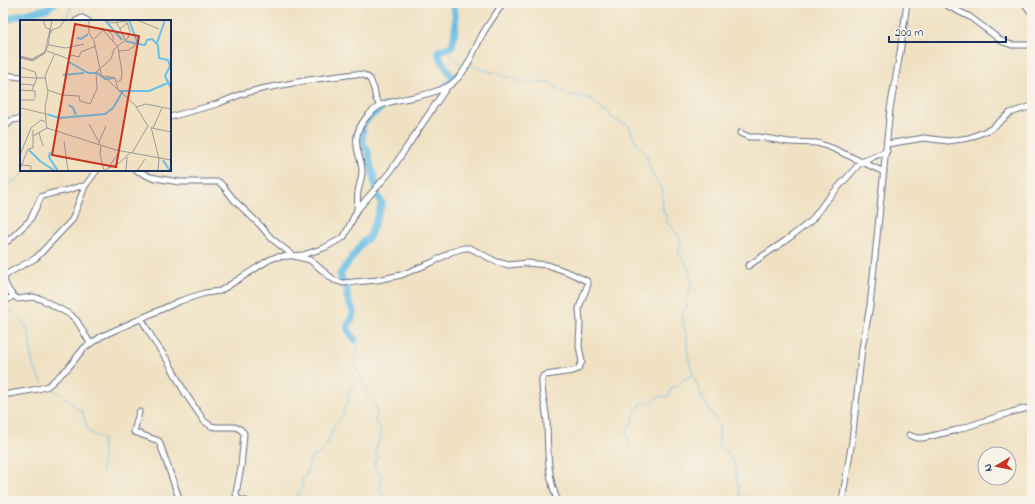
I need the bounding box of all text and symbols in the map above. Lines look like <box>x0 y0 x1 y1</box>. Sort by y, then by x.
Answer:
scale bar <box>889 18 1006 44</box>
inset map <box>20 20 171 171</box>
text: 200 m <box>895 24 924 42</box>
north arrow <box>977 446 1017 486</box>
text: N <box>980 463 997 473</box>

